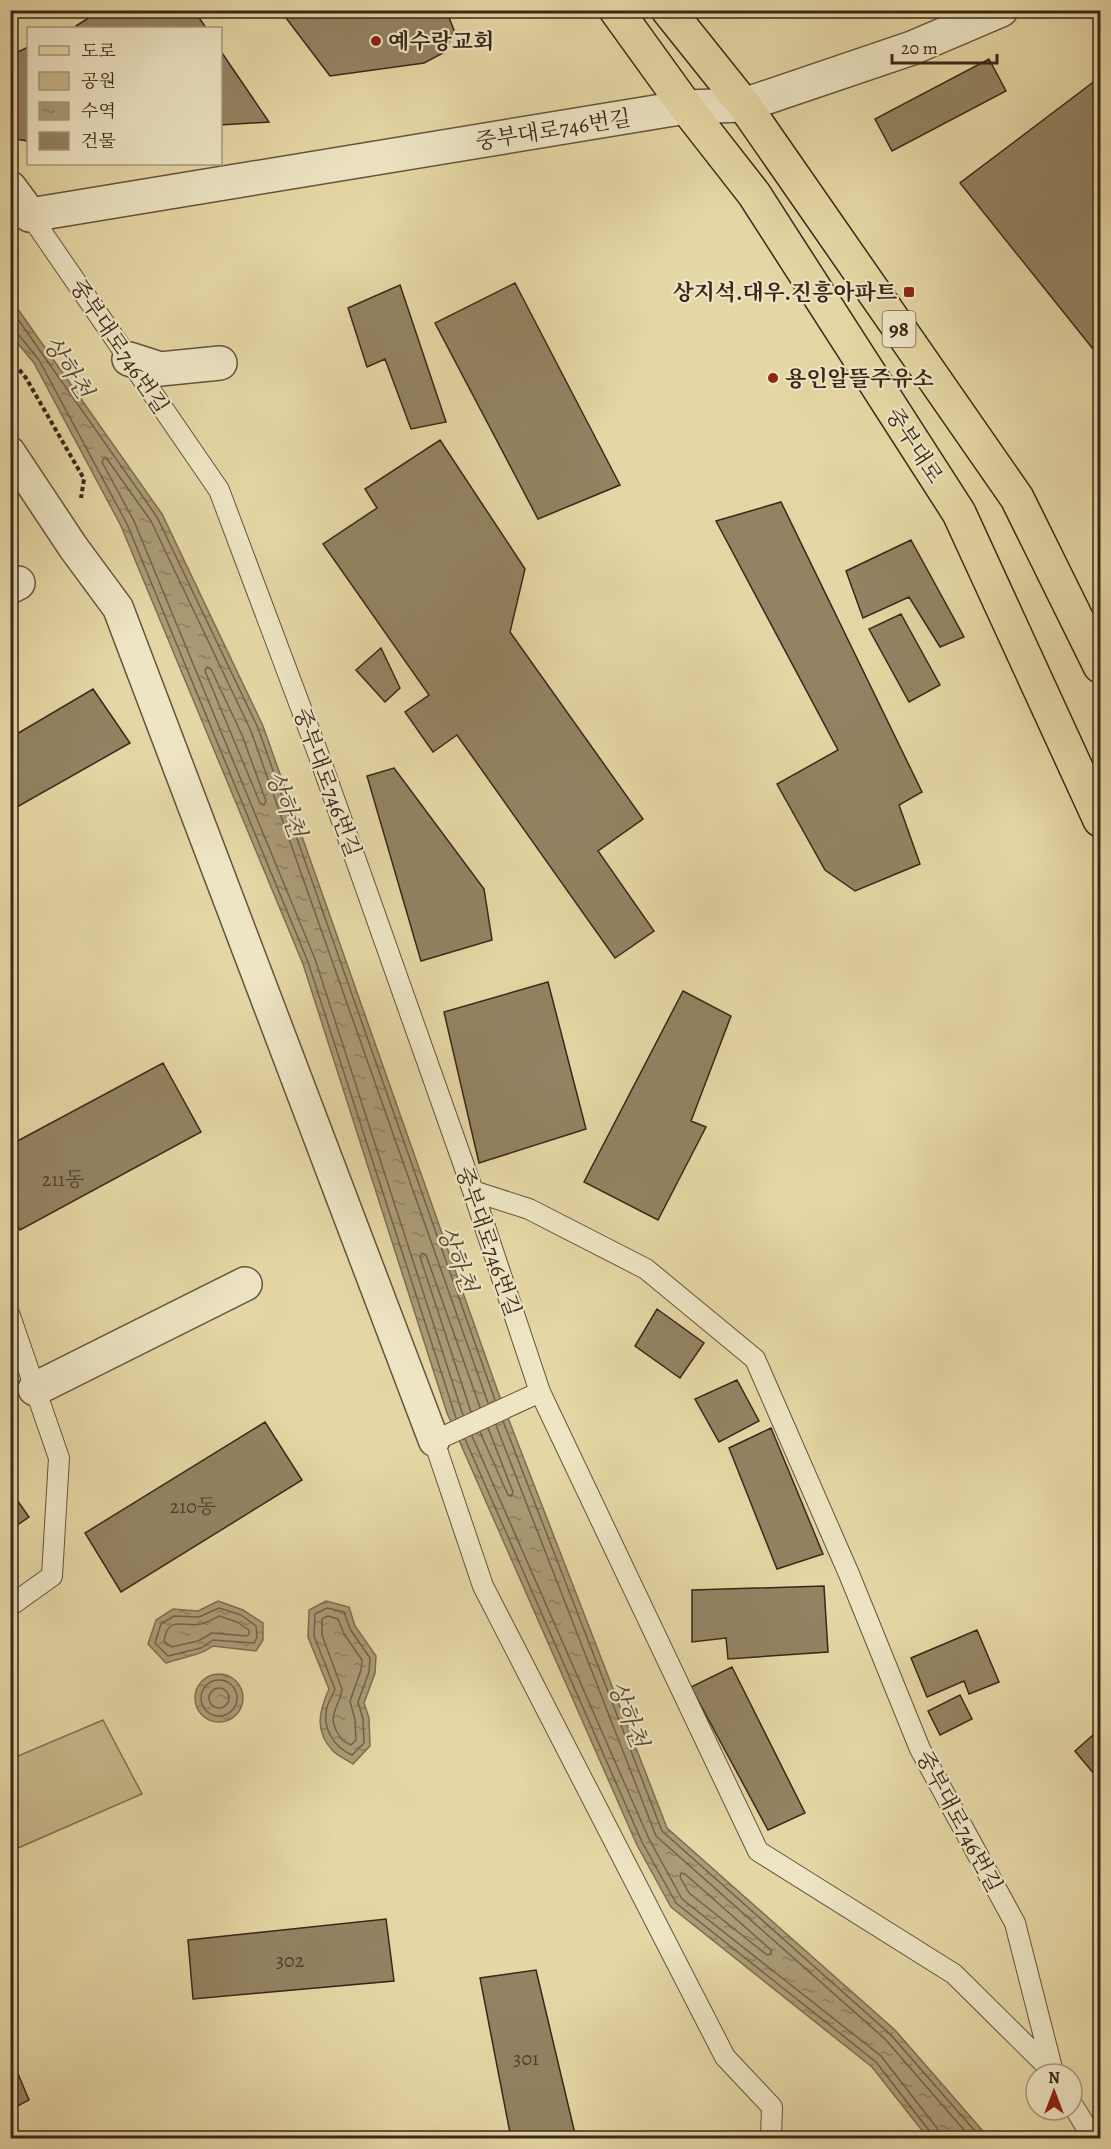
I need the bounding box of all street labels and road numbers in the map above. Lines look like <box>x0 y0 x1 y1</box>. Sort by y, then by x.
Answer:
street label: 중부대로746번길 <box>473 103 633 157</box>
street label: 중부대로746번길 <box>63 273 175 420</box>
road number: 98 <box>882 311 916 347</box>
street label: 중부대로 <box>878 402 950 489</box>
street label: 중부대로746번길 <box>286 703 368 861</box>
street label: 중부대로746번길 <box>448 1162 528 1320</box>
street label: 중부대로746번길 <box>909 1745 1009 1898</box>

